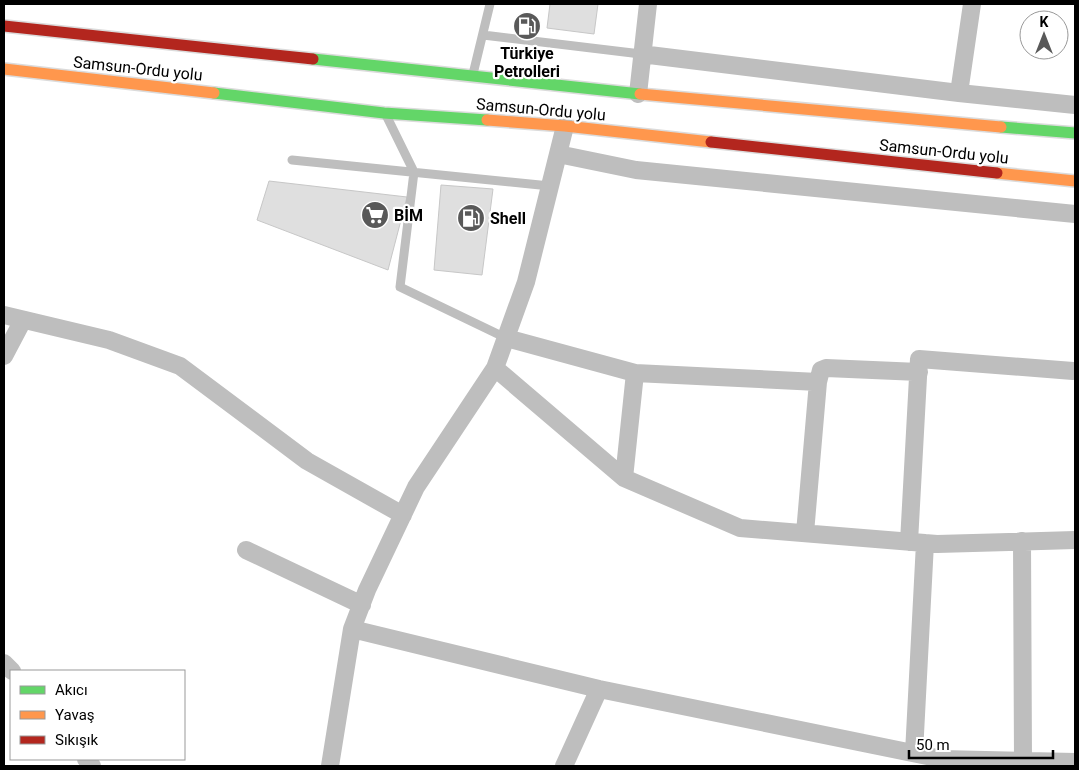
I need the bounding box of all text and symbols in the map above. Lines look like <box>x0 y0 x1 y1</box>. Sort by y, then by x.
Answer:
north arrow <box>1019 10 1069 60</box>
fuel station icon: Türkiye Petrolleri <box>512 11 542 41</box>
text: K <box>1040 14 1049 30</box>
place label: Türkiye Petrolleri <box>494 44 560 81</box>
street label: Samsun-Ordu yolu <box>72 52 204 85</box>
street label: Samsun-Ordu yolu <box>475 94 607 125</box>
street label: Samsun-Ordu yolu <box>878 135 1010 168</box>
supermarket icon: BİM <box>360 200 390 230</box>
fuel station icon: Shell <box>456 203 486 233</box>
place label: BİM <box>394 206 423 225</box>
place label: Shell <box>490 209 526 228</box>
legend <box>10 670 185 760</box>
text: Akıcı <box>55 681 88 699</box>
text: Yavaş <box>55 706 95 724</box>
scale bar <box>909 728 1053 760</box>
text: Sıkışık <box>55 731 98 749</box>
text: 50 m <box>916 736 950 754</box>

